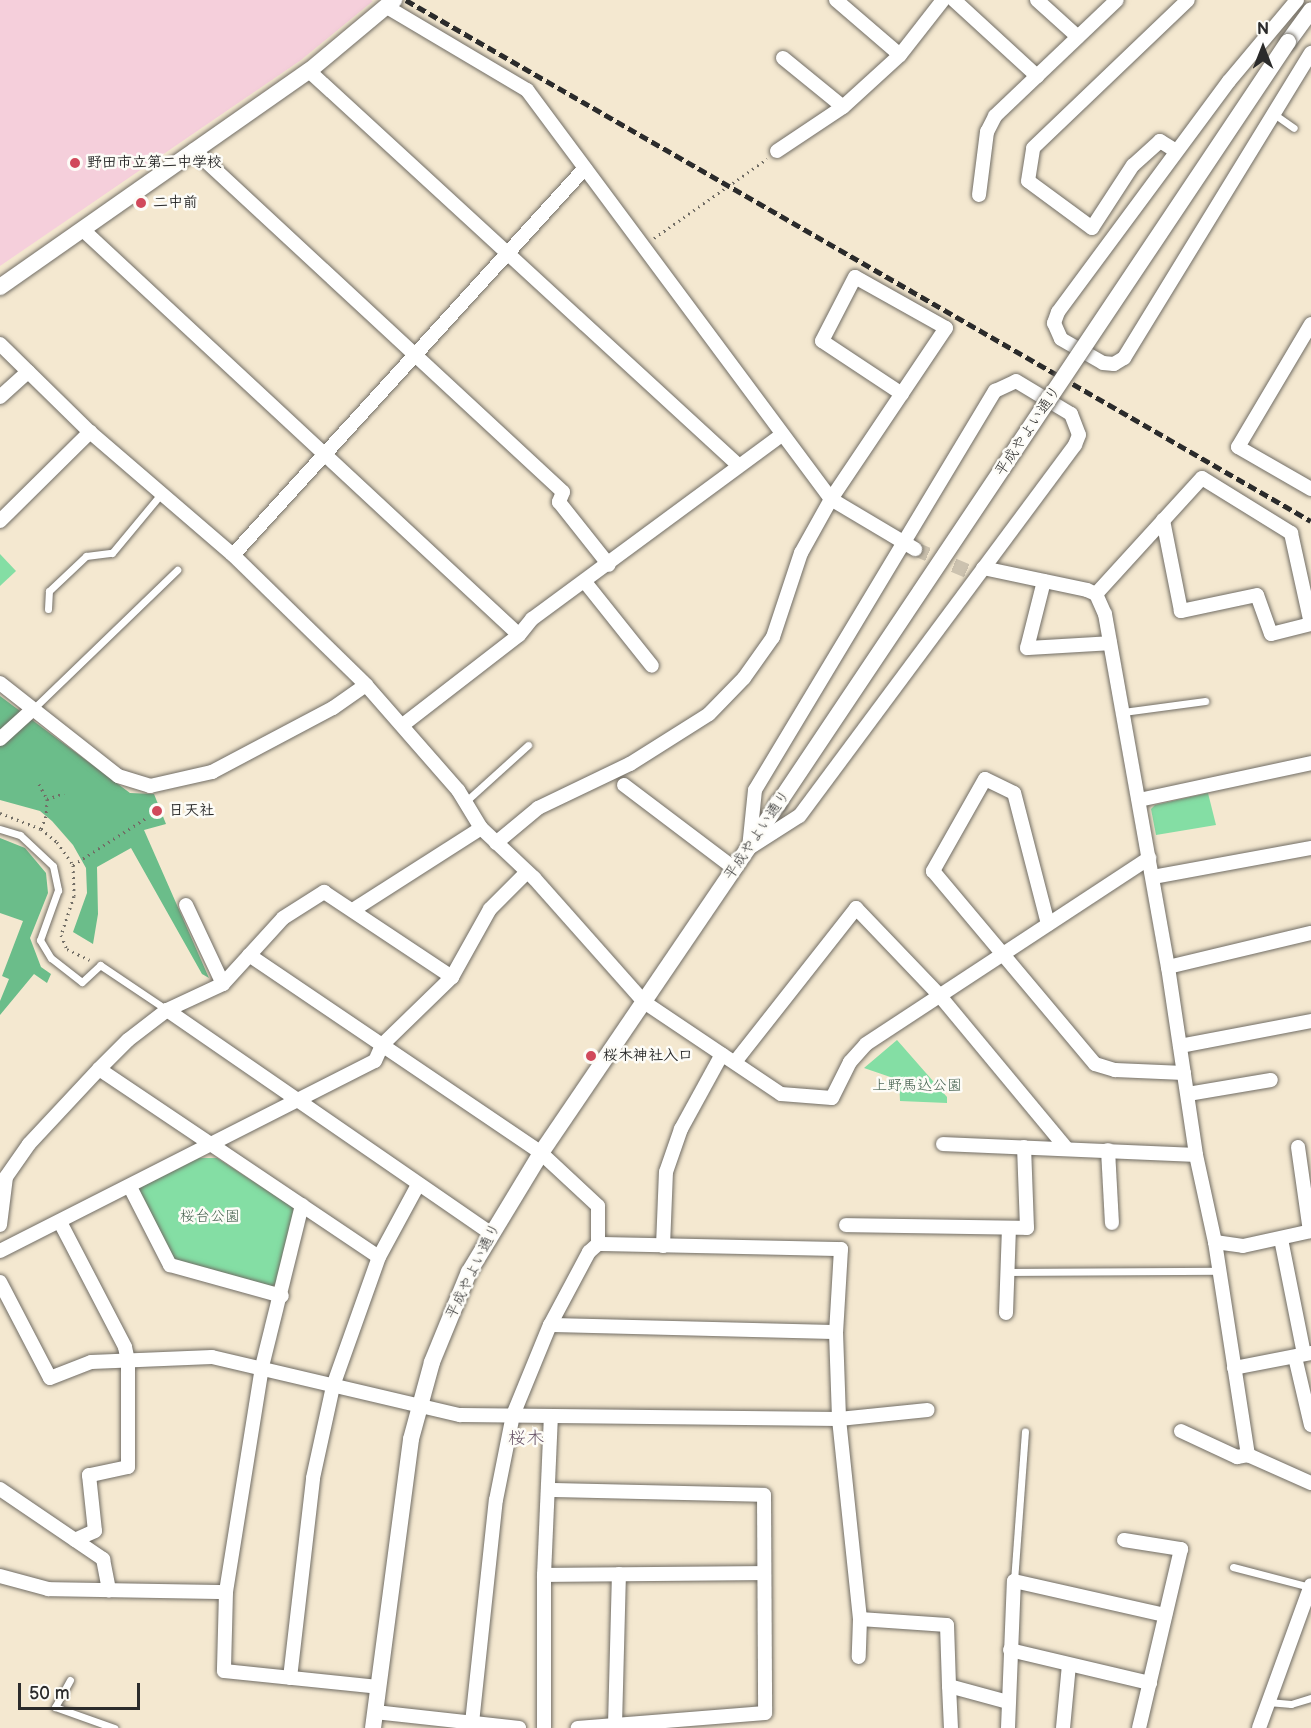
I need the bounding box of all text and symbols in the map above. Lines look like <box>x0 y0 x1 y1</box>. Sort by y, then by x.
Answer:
north arrow <box>1233 18 1293 78</box>
text: N <box>1257 20 1269 39</box>
place label: 野田市立第二中学校 <box>87 154 222 172</box>
marker: 野田市立第二中学校 <box>68 156 82 170</box>
place label: 二中前 <box>153 194 198 212</box>
marker: 二中前 <box>134 196 148 210</box>
street label: 平成やよい通り <box>991 382 1065 480</box>
street label: 平成やよい通り <box>720 786 794 884</box>
place label: 日天社 <box>169 802 214 820</box>
marker: 日天社 <box>150 804 164 818</box>
place label: 桜木神社入口 <box>603 1047 693 1065</box>
marker: 桜木神社入口 <box>584 1049 598 1063</box>
park label: 上野馬込公園 <box>872 1077 962 1095</box>
park label: 桜台公園 <box>180 1208 240 1226</box>
street label: 平成やよい通り <box>442 1220 504 1322</box>
district label: 桜木 <box>508 1428 544 1450</box>
scale bar <box>21 1671 142 1709</box>
text: 50 m <box>29 1683 70 1704</box>

